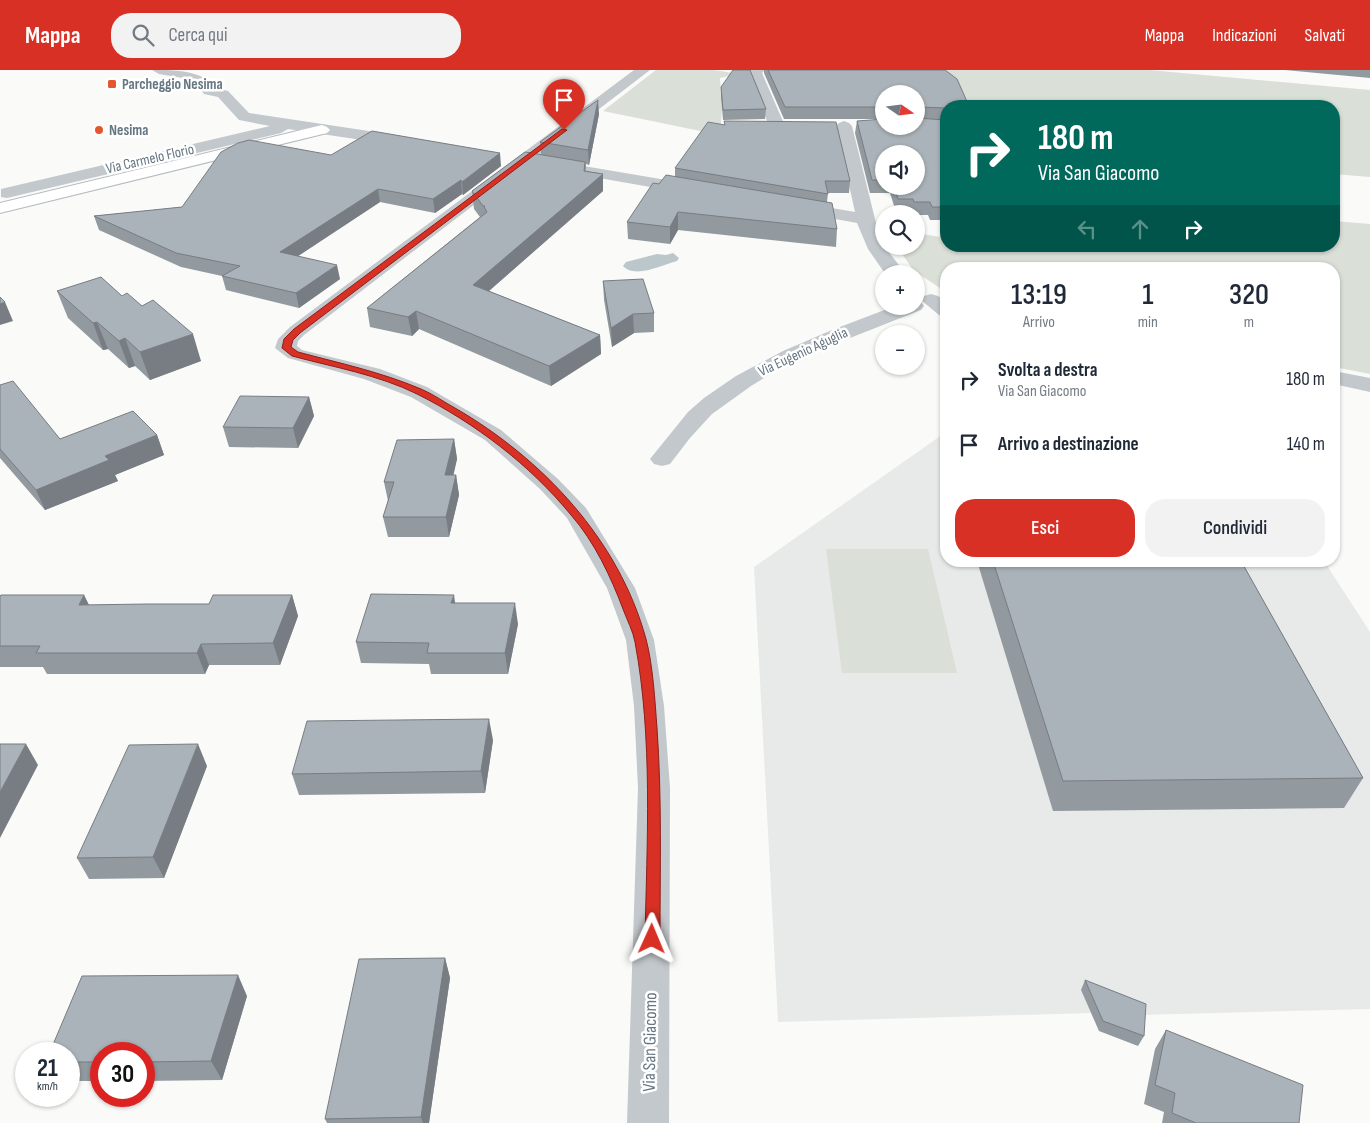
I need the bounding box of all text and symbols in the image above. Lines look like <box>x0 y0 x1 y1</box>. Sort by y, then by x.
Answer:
search box <box>111 13 461 58</box>
text: Mappa <box>25 21 81 50</box>
icon: search <box>129 21 157 49</box>
text: Cerca qui <box>169 24 227 47</box>
text: Mappa <box>1145 25 1184 46</box>
text: Indicazioni <box>1212 25 1277 46</box>
text: Salvati <box>1305 25 1345 46</box>
place label: Parcheggio Nesima <box>122 75 223 94</box>
marker: Parcheggio Nesima <box>106 78 118 90</box>
pin <box>543 79 585 130</box>
north arrow <box>875 85 925 135</box>
map controls <box>875 85 925 375</box>
icon: arrive <box>550 86 578 114</box>
text: 180 m <box>1038 117 1114 160</box>
icon: right <box>955 120 1020 185</box>
place label: Nesima <box>109 121 148 140</box>
marker: Nesima <box>93 124 105 136</box>
street label: Via Carmelo Florio <box>104 140 196 178</box>
button: sound <box>875 145 925 195</box>
text: Via San Giacomo <box>1038 160 1159 187</box>
button: search <box>875 205 925 255</box>
icon: left <box>1073 215 1101 243</box>
icon: ahead <box>1126 215 1154 243</box>
icon: right <box>1179 215 1207 243</box>
button: + <box>875 265 925 315</box>
text: 13:19 <box>1011 277 1067 313</box>
text: 1 <box>1142 277 1154 313</box>
text: 320 <box>1229 277 1269 313</box>
text: Arrivo <box>1023 313 1055 332</box>
text: min <box>1138 313 1158 332</box>
text: m <box>1244 313 1254 332</box>
street label: Via Eugenio Aguglia <box>755 323 851 381</box>
button: − <box>875 325 925 375</box>
text: Svolta a destra <box>998 359 1098 382</box>
icon: right <box>955 366 983 394</box>
text: 180 m <box>1286 368 1325 391</box>
text: Via San Giacomo <box>998 382 1086 401</box>
icon: arrive <box>955 431 983 459</box>
text: Arrivo a destinazione <box>998 433 1139 456</box>
text: 140 m <box>1287 433 1325 456</box>
button: Esci <box>955 499 1135 557</box>
button: Condividi <box>1145 499 1325 557</box>
position arrow <box>625 912 677 964</box>
street label: Via San Giacomo <box>639 992 661 1092</box>
speed limit sign: 30 <box>90 1042 155 1107</box>
text: 21 <box>37 1053 58 1084</box>
text: km/h <box>37 1079 58 1094</box>

